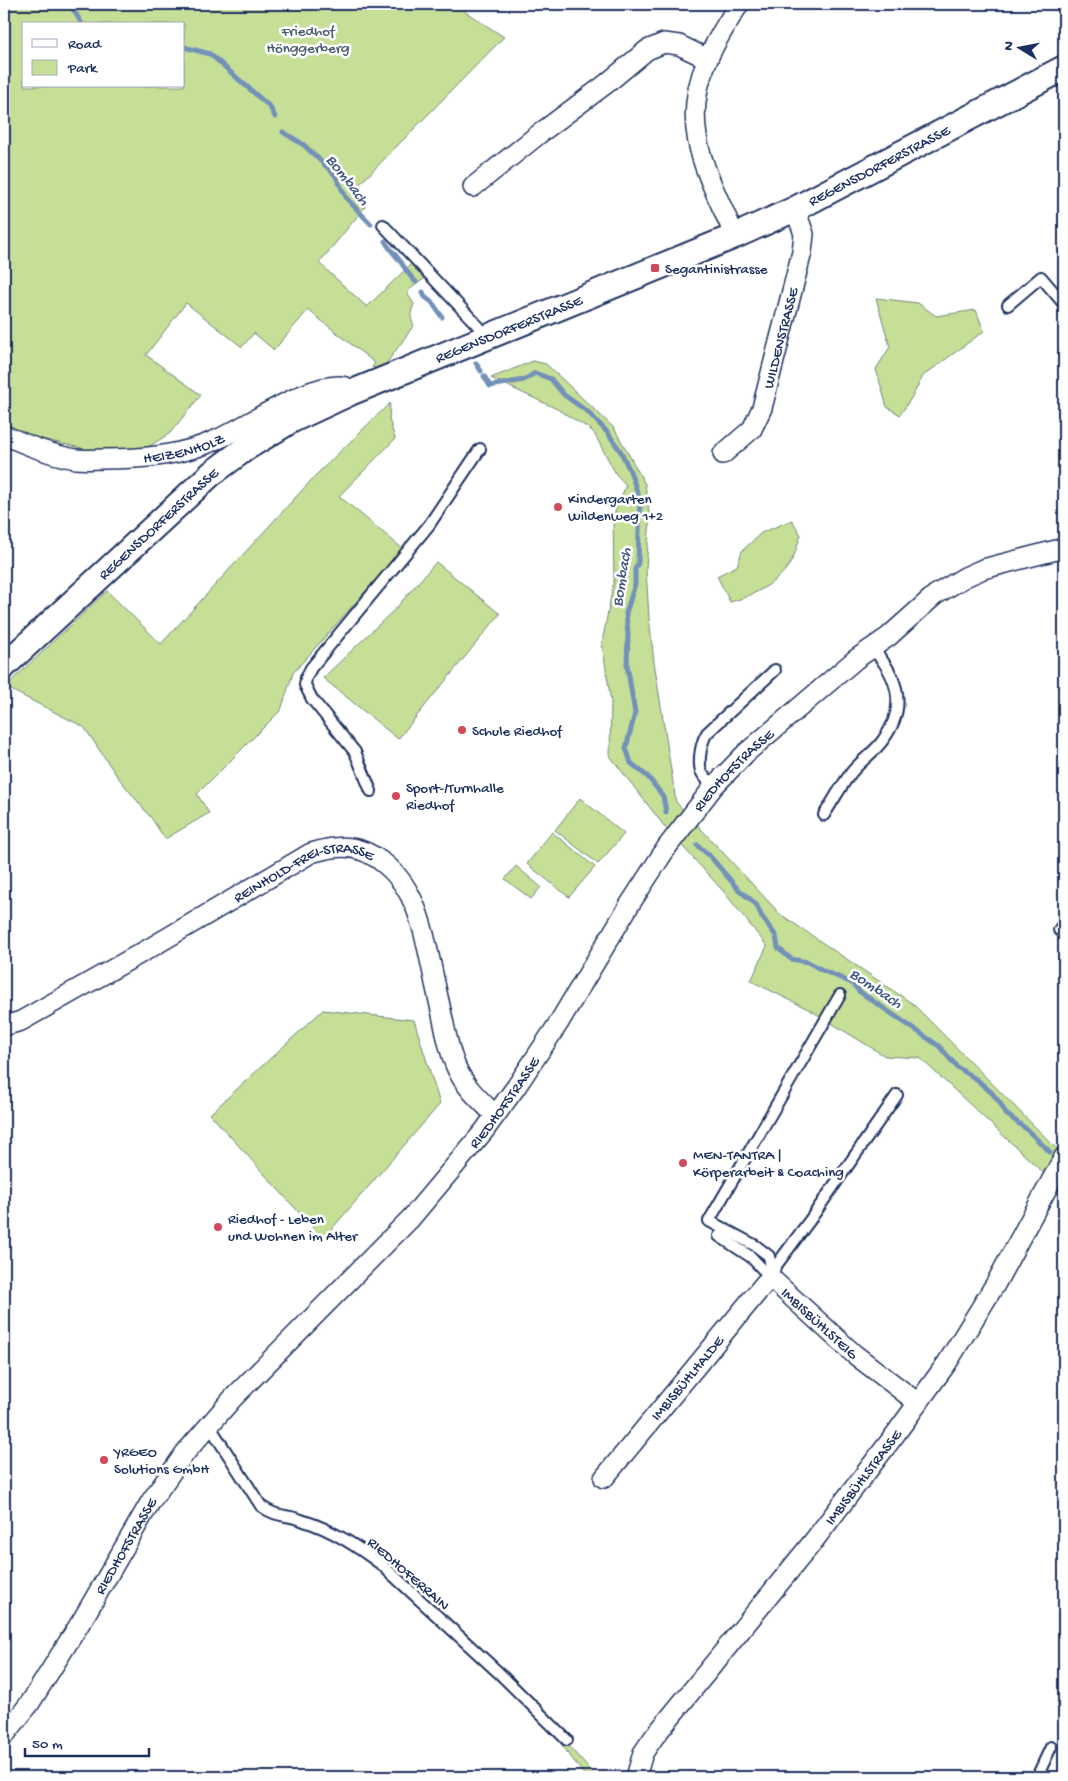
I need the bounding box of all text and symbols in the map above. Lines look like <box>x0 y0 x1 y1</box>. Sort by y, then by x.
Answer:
legend <box>22 22 185 88</box>
north arrow <box>996 22 1046 72</box>
park label: Friedhof Hönggerberg <box>266 23 350 58</box>
text: Road <box>68 36 102 54</box>
text: N <box>1000 40 1019 52</box>
text: Park <box>67 60 98 78</box>
street label: REGENSDORFERSTRASSE <box>806 122 954 211</box>
water label: Bombach <box>321 152 372 211</box>
place label: Segantinistrasse <box>665 261 768 279</box>
marker: Segantinistrasse <box>649 262 661 274</box>
street label: WILDENSTRASSE <box>760 285 804 391</box>
street label: REGENSDORFERSTRASSE <box>433 292 586 368</box>
street label: HEIZENHOLZ <box>143 430 228 468</box>
street label: REGENSDORFERSTRASSE <box>96 464 223 585</box>
place label: Kindergarten Wildenweg 1+2 <box>568 491 663 526</box>
marker: Kindergarten Wildenweg 1+2 <box>552 501 564 513</box>
water label: Bombach <box>609 546 638 608</box>
place label: Schule Riedhof <box>472 723 563 741</box>
marker: Schule Riedhof <box>456 724 468 736</box>
street label: RIEDHOFSTRASSE <box>691 726 779 816</box>
place label: Sport-/Turnhalle Riedhof <box>406 780 504 815</box>
marker: Sport-/Turnhalle Riedhof <box>390 790 402 802</box>
street label: REINHOLD-FREI-STRASSE <box>231 840 378 908</box>
water label: Bombach <box>845 965 905 1015</box>
street label: RIEDHOFSTRASSE <box>466 1054 545 1153</box>
place label: MEN-TANTRA | Körperarbeit & Coaching <box>693 1147 844 1182</box>
marker: MEN-TANTRA | Körperarbeit & Coaching <box>677 1157 689 1169</box>
place label: Riedhof - Leben und Wohnen im Alter <box>228 1211 359 1246</box>
marker: Riedhof - Leben und Wohnen im Alter <box>212 1221 224 1233</box>
street label: IMBISBÜHLSTEIG <box>776 1285 861 1364</box>
street label: IMBISBÜHLHALDE <box>648 1332 729 1425</box>
street label: IMBISBÜHLSTRASSE <box>822 1426 907 1529</box>
place label: YRGEO Solutions GmbH <box>112 1444 209 1479</box>
marker: YRGEO Solutions GmbH <box>98 1454 110 1466</box>
street label: RIEDHOFSTRASSE <box>92 1495 162 1598</box>
street label: RIEDHOFERRAIN <box>363 1534 453 1615</box>
scale bar <box>25 1726 149 1758</box>
text: 50 m <box>32 1736 63 1754</box>

